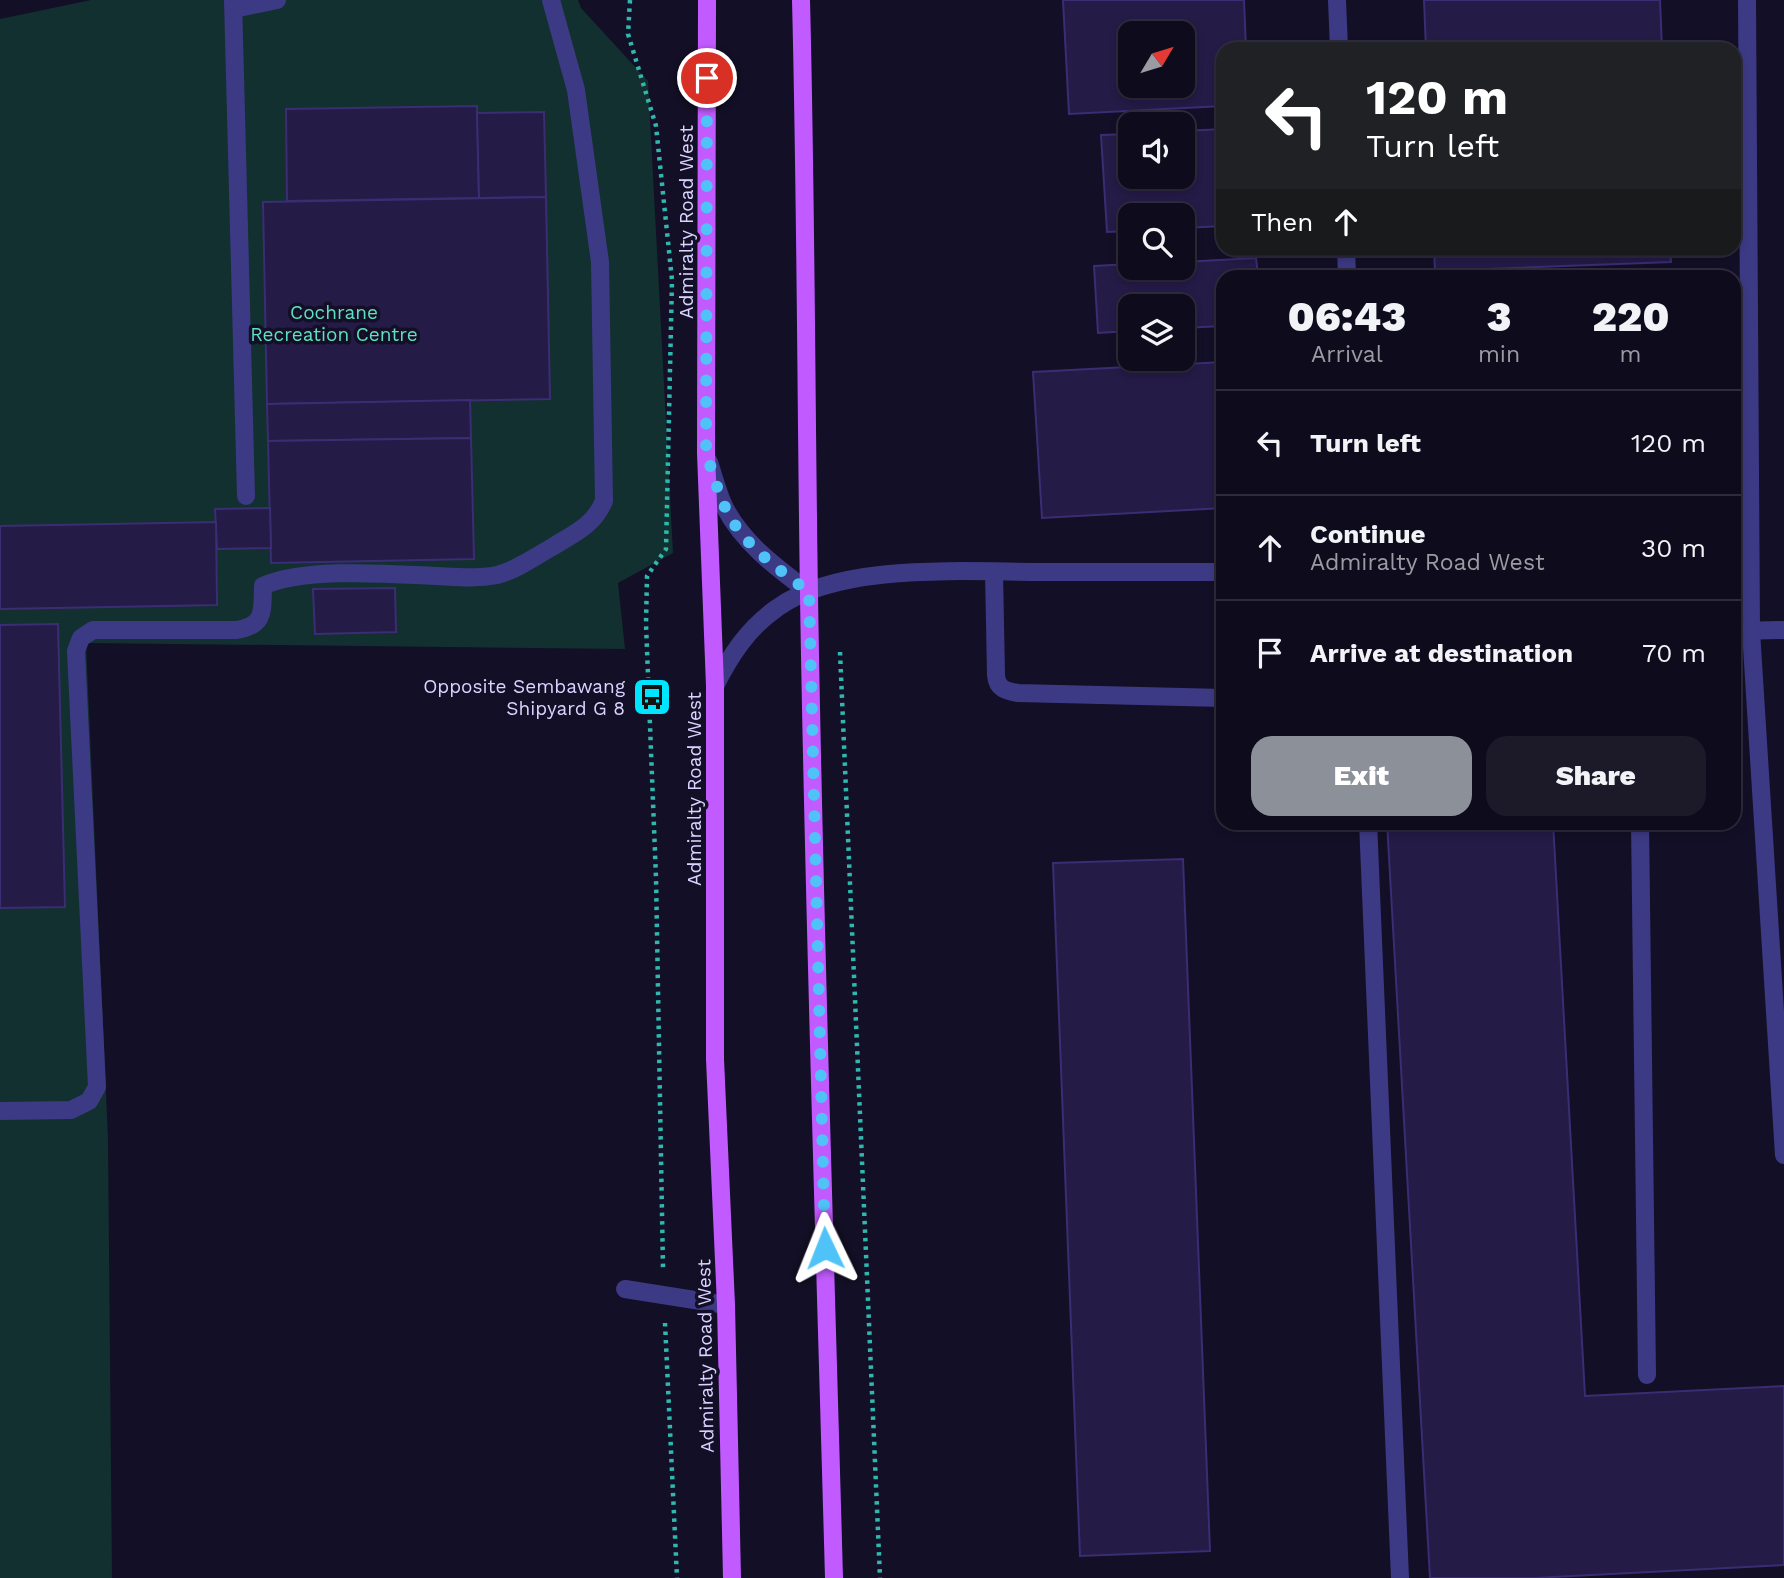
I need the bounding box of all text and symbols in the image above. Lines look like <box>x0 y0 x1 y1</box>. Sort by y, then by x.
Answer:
north arrow <box>1118 21 1195 98</box>
map controls <box>1118 21 1195 371</box>
pin <box>677 48 737 108</box>
icon: arrive <box>688 59 726 97</box>
text: 120 m <box>1366 68 1508 126</box>
icon: left <box>1251 70 1342 161</box>
button: sound <box>1118 112 1195 189</box>
street label: Admiralty Road West <box>675 125 698 319</box>
text: Turn left <box>1366 127 1499 165</box>
button: search <box>1118 203 1195 280</box>
icon: ahead <box>1327 203 1365 241</box>
text: Then <box>1251 207 1313 237</box>
text: 06:43 <box>1288 292 1406 341</box>
text: 3 <box>1486 292 1512 341</box>
text: 220 <box>1592 292 1669 341</box>
button: layers <box>1118 294 1195 371</box>
park label: Cochrane Recreation Centre <box>250 301 418 346</box>
text: Arrival <box>1311 341 1383 368</box>
text: min <box>1478 341 1520 368</box>
text: m <box>1620 341 1642 368</box>
icon: left <box>1251 424 1289 462</box>
text: Turn left <box>1310 428 1421 458</box>
text: 120 m <box>1631 428 1706 458</box>
text: Continue <box>1310 519 1426 549</box>
icon: ahead <box>1251 529 1289 567</box>
text: 30 m <box>1641 533 1706 563</box>
text: Admiralty Road West <box>1310 549 1545 576</box>
icon: arrive <box>1251 634 1289 672</box>
text: Arrive at destination <box>1310 638 1573 668</box>
text: 70 m <box>1642 638 1706 668</box>
place label: Opposite Sembawang Shipyard G 8 <box>423 675 626 720</box>
bus stop icon: Opposite Sembawang Shipyard G 8 <box>631 676 673 718</box>
street label: Admiralty Road West <box>683 692 706 886</box>
button: Exit <box>1251 736 1472 816</box>
button: Share <box>1486 736 1706 816</box>
position arrow <box>788 1211 862 1285</box>
street label: Admiralty Road West <box>692 1259 719 1453</box>

